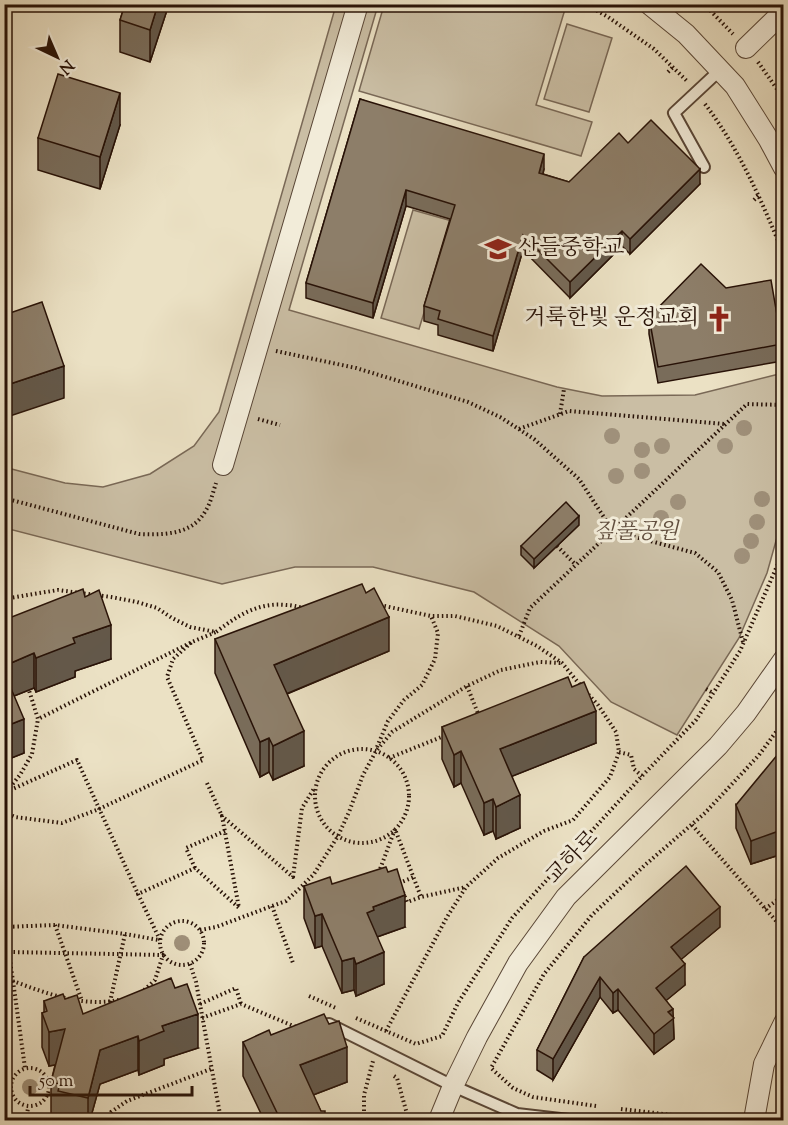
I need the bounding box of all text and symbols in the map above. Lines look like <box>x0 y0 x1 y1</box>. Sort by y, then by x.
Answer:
north arrow <box>27 27 87 87</box>
text: N <box>53 53 78 79</box>
place label: 산들중학교 <box>518 233 624 265</box>
school or university icon: 산들중학교 <box>483 234 513 264</box>
place label: 거룩한빛 운정교회 <box>524 303 699 335</box>
church icon: 거룩한빛 운정교회 <box>704 304 734 334</box>
park label: 짚풀공원 <box>593 517 680 549</box>
street label: 교하로 <box>539 824 607 892</box>
scale bar <box>30 1059 192 1097</box>
text: 50 m <box>38 1069 74 1095</box>

